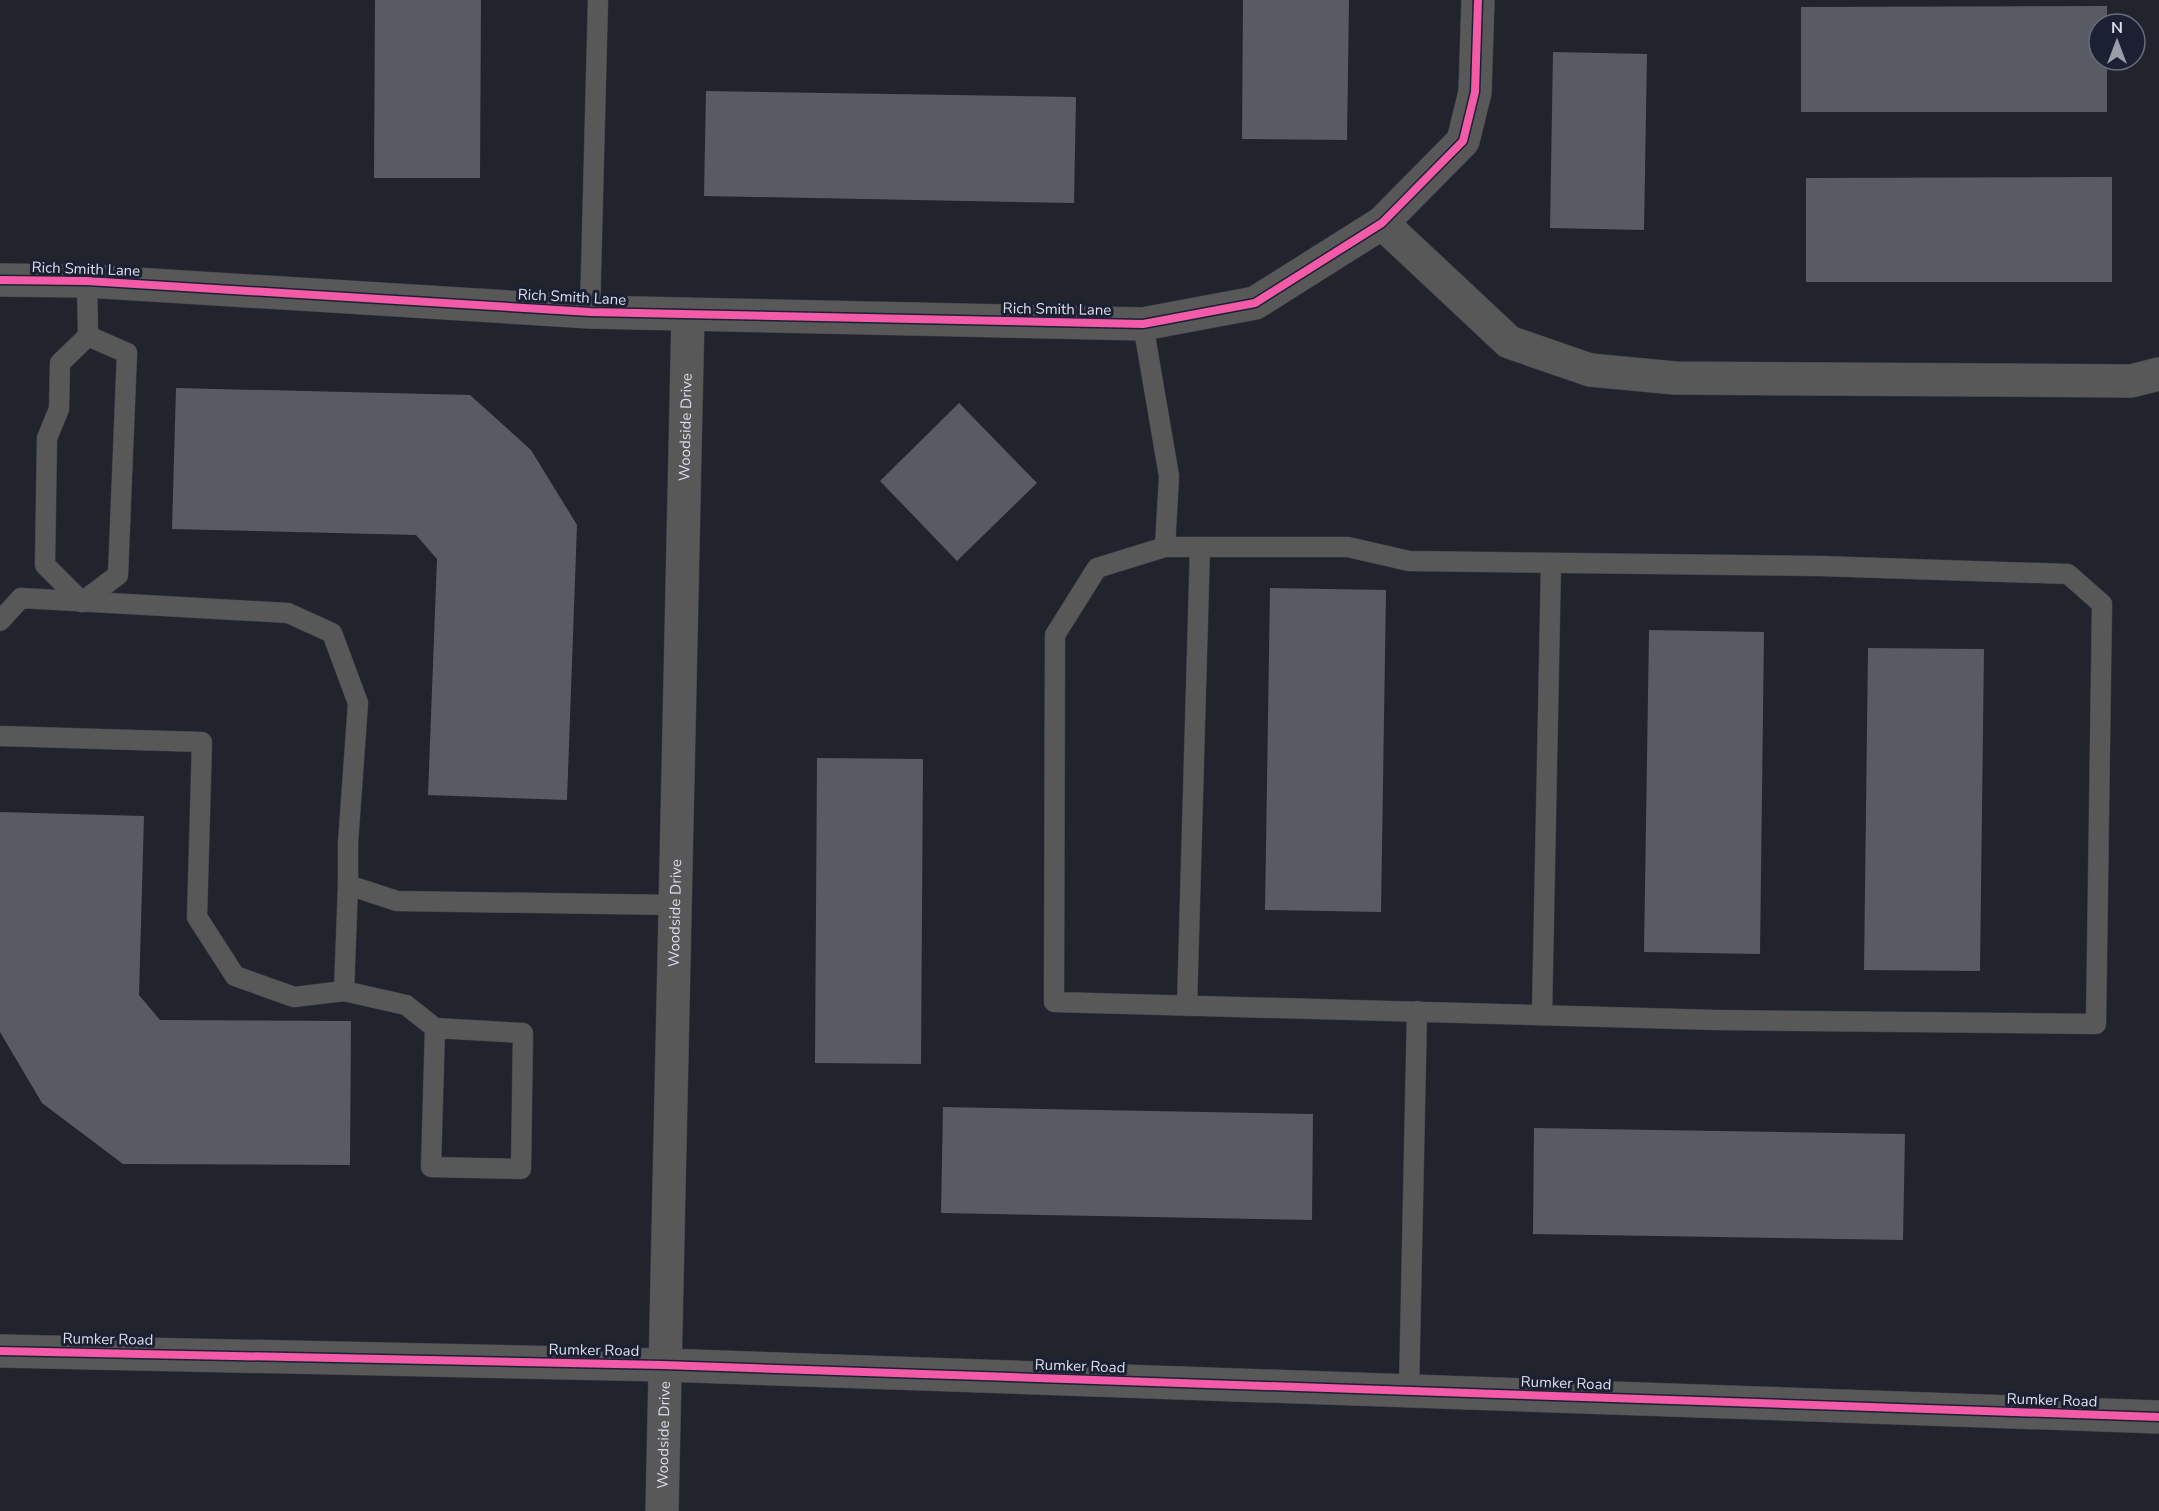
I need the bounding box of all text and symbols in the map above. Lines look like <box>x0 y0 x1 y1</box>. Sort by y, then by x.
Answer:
north arrow <box>2087 12 2147 72</box>
text: N <box>2111 17 2123 39</box>
street label: Rich Smith Lane <box>31 257 141 281</box>
street label: Rich Smith Lane <box>517 284 627 310</box>
street label: Rich Smith Lane <box>1003 298 1111 320</box>
street label: Woodside Drive <box>674 373 697 481</box>
street label: Woodside Drive <box>664 859 686 967</box>
street label: Rumker Road <box>62 1328 154 1350</box>
street label: Rumker Road <box>548 1339 640 1361</box>
street label: Rumker Road <box>1034 1354 1126 1378</box>
street label: Rumker Road <box>1520 1371 1612 1395</box>
street label: Woodside Drive <box>652 1381 675 1489</box>
street label: Rumker Road <box>2006 1388 2098 1412</box>

